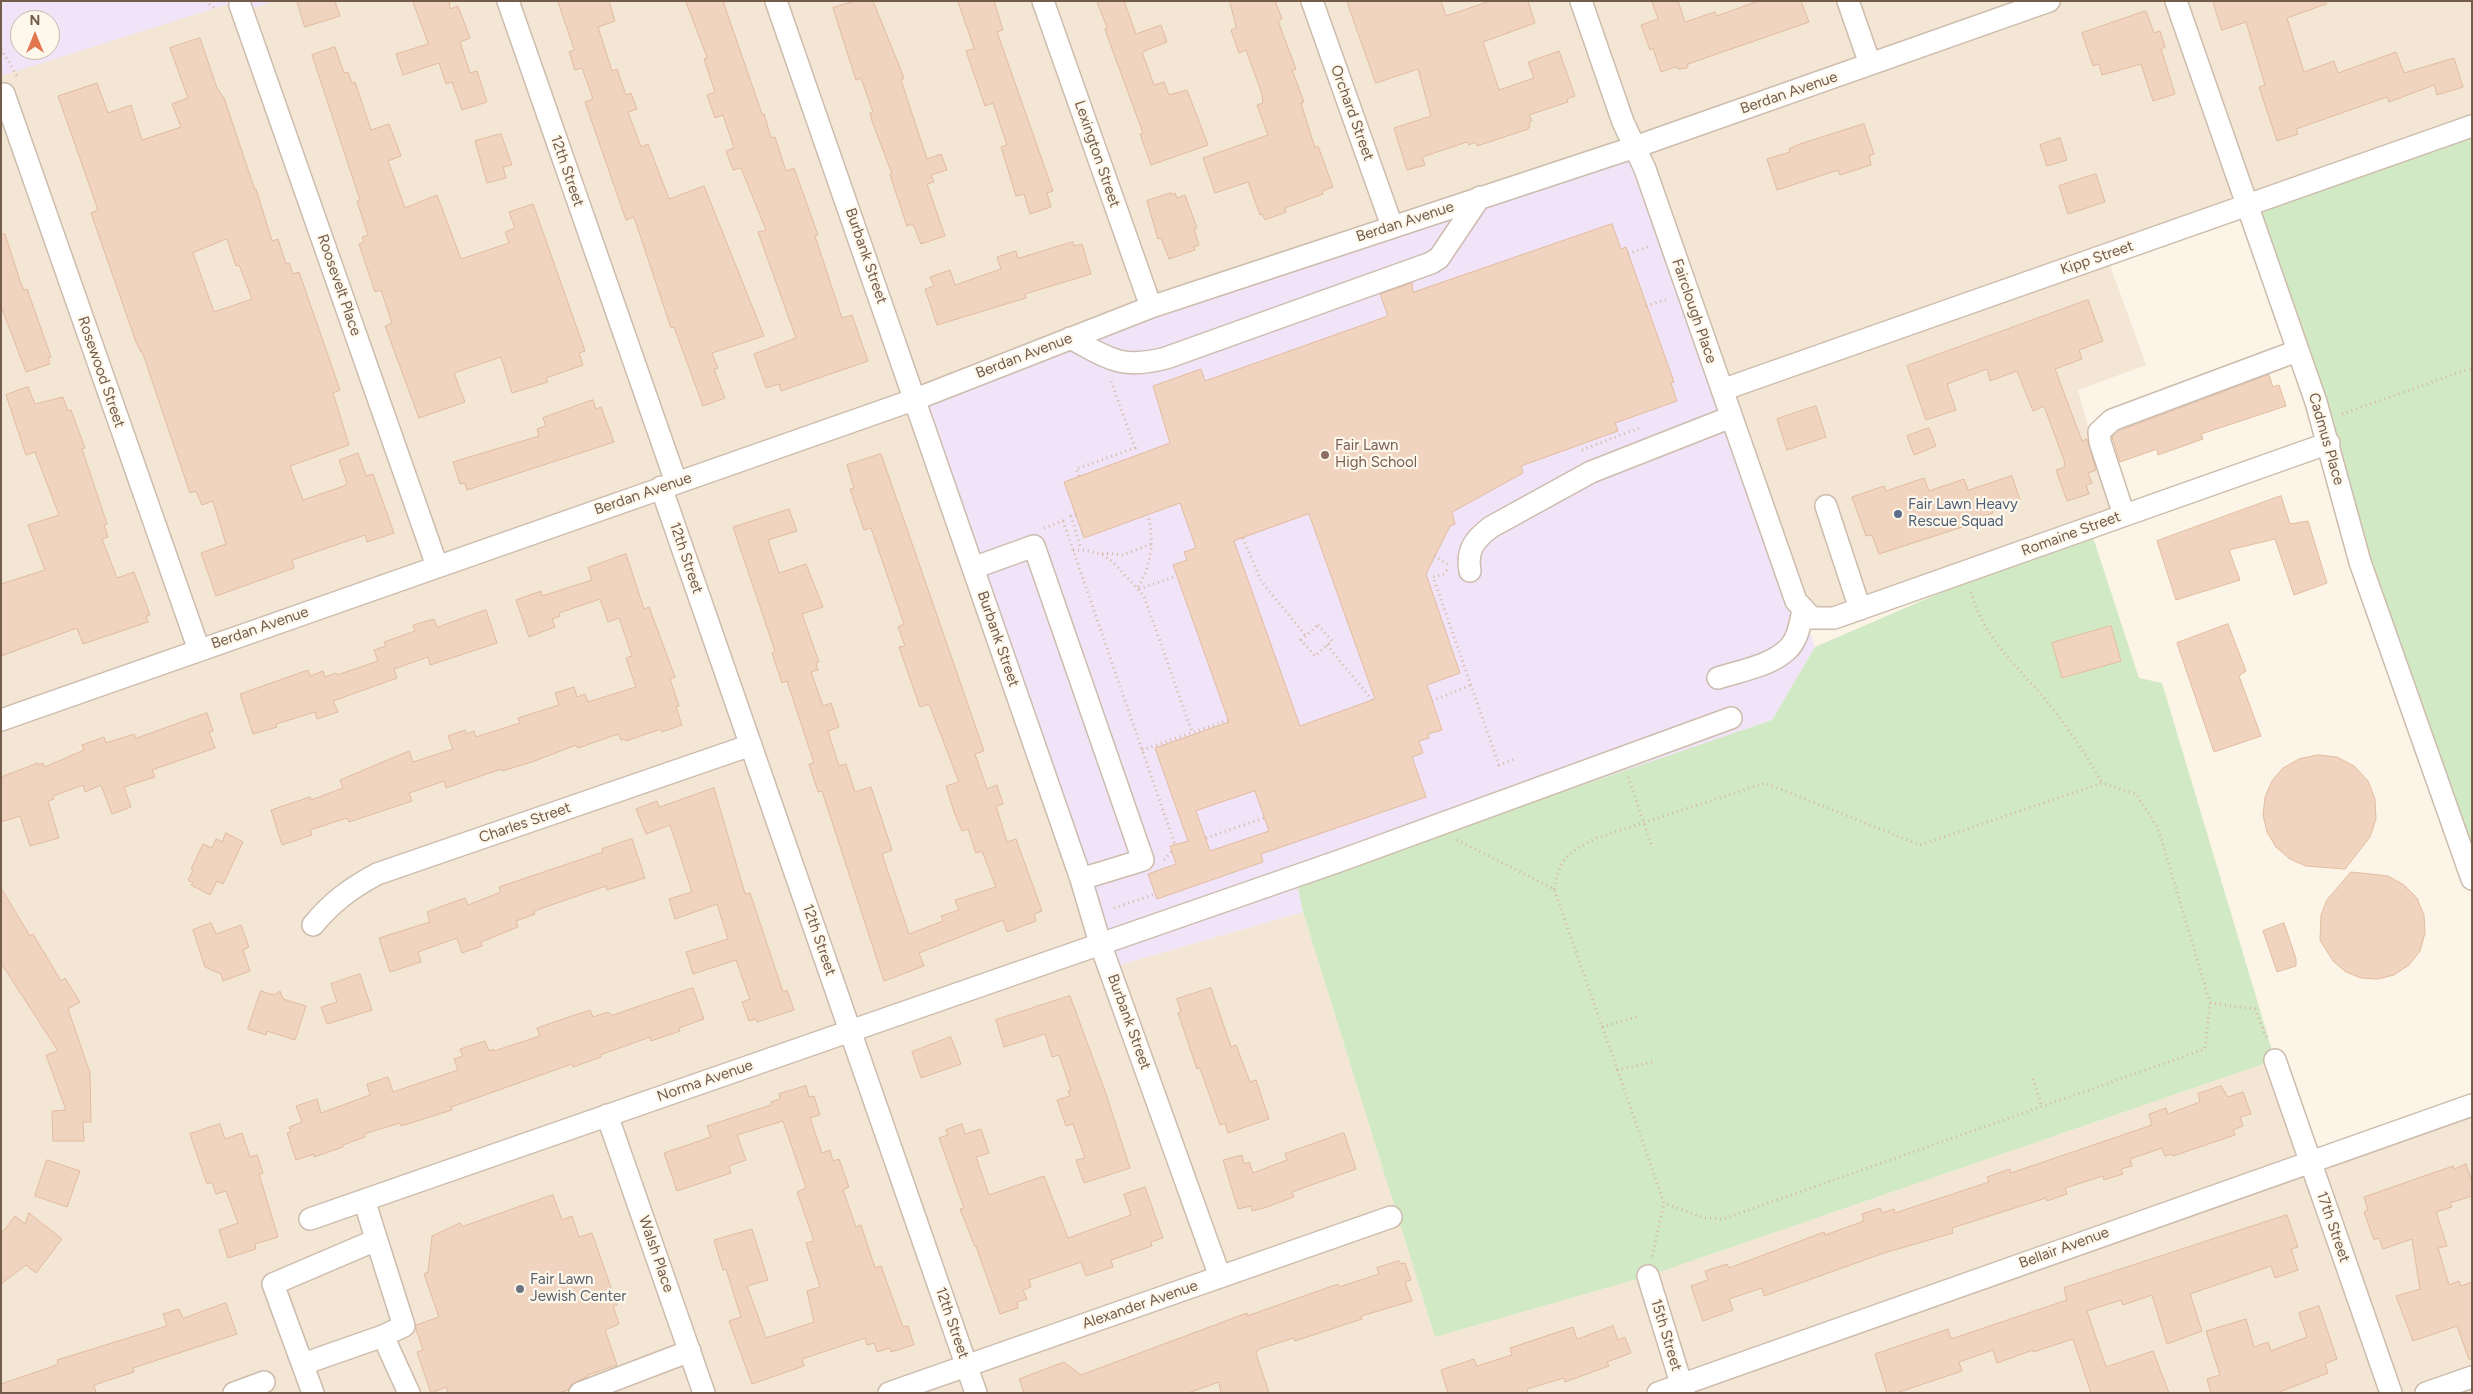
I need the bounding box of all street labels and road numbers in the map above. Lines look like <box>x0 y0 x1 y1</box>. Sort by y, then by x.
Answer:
street label: Orchard Street <box>1326 63 1378 163</box>
street label: Berdan Avenue <box>1738 68 1840 118</box>
street label: Lexington Street <box>1070 98 1124 210</box>
street label: 12th Street <box>546 133 588 209</box>
street label: Berdan Avenue <box>1354 198 1456 246</box>
street label: Burbank Street <box>841 206 891 306</box>
street label: Roosevelt Place <box>313 232 365 338</box>
street label: Kipp Street <box>2058 237 2136 279</box>
street label: Fairclough Place <box>1668 256 1720 366</box>
street label: Rosewood Street <box>74 314 128 430</box>
street label: Berdan Avenue <box>973 329 1075 383</box>
street label: Cadmus Place <box>2304 391 2348 487</box>
street label: Berdan Avenue <box>592 469 694 519</box>
street label: Romaine Street <box>2019 508 2123 560</box>
street label: 12th Street <box>665 520 707 596</box>
street label: Burbank Street <box>973 589 1023 689</box>
street label: Berdan Avenue <box>209 603 311 653</box>
street label: Charles Street <box>477 799 573 847</box>
street label: 12th Street <box>798 902 840 978</box>
street label: Burbank Street <box>1103 972 1155 1072</box>
street label: Norma Avenue <box>655 1056 755 1106</box>
street label: 17th Street <box>2312 1189 2354 1265</box>
street label: Walsh Place <box>635 1213 677 1295</box>
street label: Bellair Avenue <box>2016 1223 2112 1273</box>
street label: Alexander Avenue <box>1080 1277 1200 1333</box>
street label: 12th Street <box>931 1285 973 1361</box>
street label: 15th Street <box>1646 1297 1686 1373</box>

